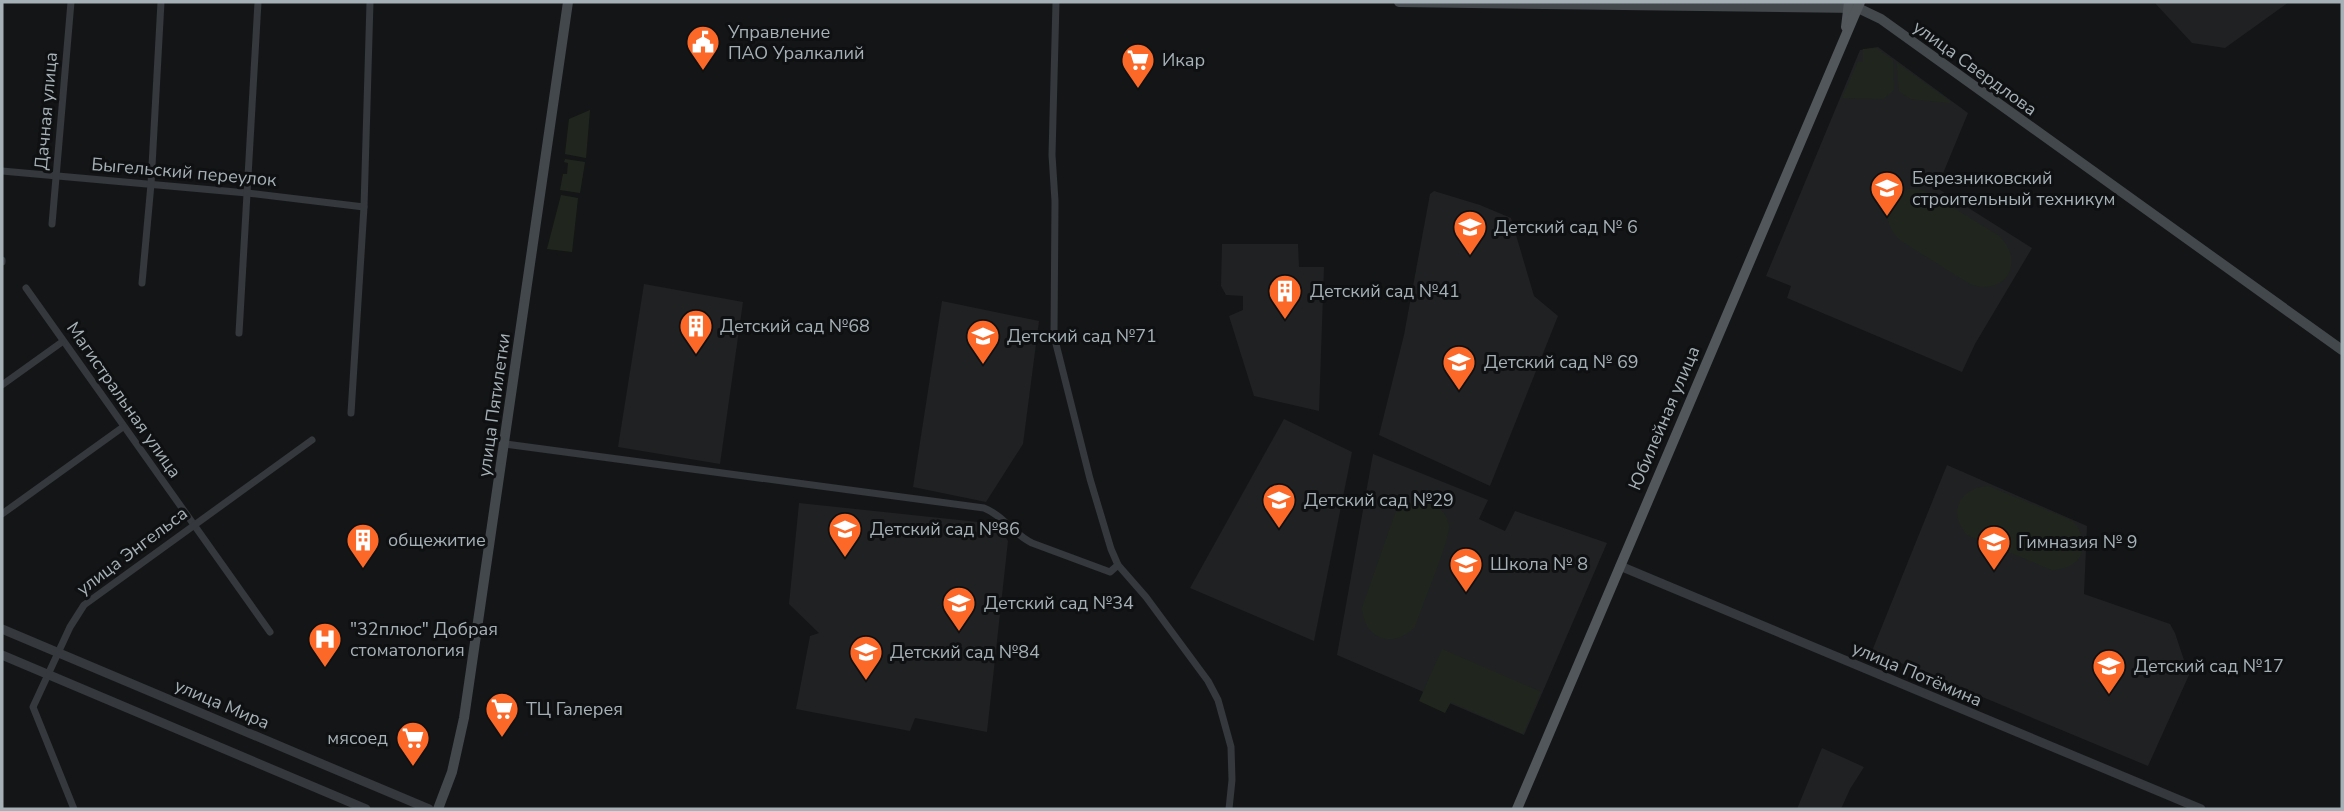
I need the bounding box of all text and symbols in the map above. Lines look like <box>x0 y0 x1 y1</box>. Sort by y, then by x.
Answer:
street label: улица Свердлова <box>1908 15 2042 121</box>
place label: Управление ПАО Уралкалий <box>727 20 865 65</box>
public building icon: Управление ПАО Уралкалий <box>684 23 722 72</box>
supermarket icon: Икар <box>1119 41 1157 90</box>
place label: Икар <box>1162 48 1205 72</box>
street label: Дачная улица <box>29 51 63 171</box>
street label: Быгельский переулок <box>90 152 278 192</box>
place label: Березниковский строительный техникум <box>1912 166 2115 211</box>
school or university icon: Березниковский строительный техникум <box>1868 169 1906 218</box>
school or university icon: Детский сад № 6 <box>1451 208 1489 257</box>
place label: Детский сад № 6 <box>1494 215 1638 239</box>
building icon: Детский сад №41 <box>1266 272 1304 321</box>
place label: Детский сад №41 <box>1310 279 1460 303</box>
building icon: Детский сад №68 <box>677 307 715 356</box>
place label: Детский сад №68 <box>720 314 870 338</box>
street label: Магистральная улица <box>61 317 187 483</box>
school or university icon: Детский сад №71 <box>964 317 1002 366</box>
place label: Детский сад №71 <box>1007 324 1157 348</box>
street label: улица Пятилетки <box>472 332 516 478</box>
street label: Юбилейная улица <box>1623 342 1705 494</box>
school or university icon: Детский сад № 69 <box>1440 343 1478 392</box>
place label: Детский сад № 69 <box>1484 350 1639 374</box>
school or university icon: Детский сад №29 <box>1260 481 1298 530</box>
place label: Детский сад №29 <box>1304 488 1454 512</box>
street label: улица Энгельса <box>72 501 192 601</box>
school or university icon: Детский сад №86 <box>826 510 864 559</box>
place label: Детский сад №86 <box>870 517 1020 541</box>
building icon: общежитие <box>344 521 382 570</box>
school or university icon: Гимназия № 9 <box>1975 523 2013 572</box>
place label: общежитие <box>388 528 486 552</box>
place label: Гимназия № 9 <box>2018 530 2138 554</box>
school or university icon: Школа № 8 <box>1447 545 1485 594</box>
place label: Школа № 8 <box>1490 552 1588 576</box>
school or university icon: Детский сад №34 <box>940 584 978 633</box>
place label: Детский сад №34 <box>984 591 1134 615</box>
place label: "32плюс" Добрая стоматология <box>350 617 498 662</box>
hospital icon: "32плюс" Добрая стоматология <box>306 620 344 669</box>
school or university icon: Детский сад №84 <box>847 633 885 682</box>
street label: улица Потёмина <box>1848 636 1986 712</box>
place label: Детский сад №84 <box>890 640 1040 664</box>
school or university icon: Детский сад №17 <box>2090 647 2128 696</box>
place label: Детский сад №17 <box>2134 654 2284 678</box>
street label: улица Мира <box>171 673 273 735</box>
supermarket icon: ТЦ Галерея <box>483 690 521 739</box>
place label: ТЦ Галерея <box>526 697 623 721</box>
supermarket icon: мясоед <box>394 719 432 768</box>
place label: мясоед <box>327 726 388 750</box>

